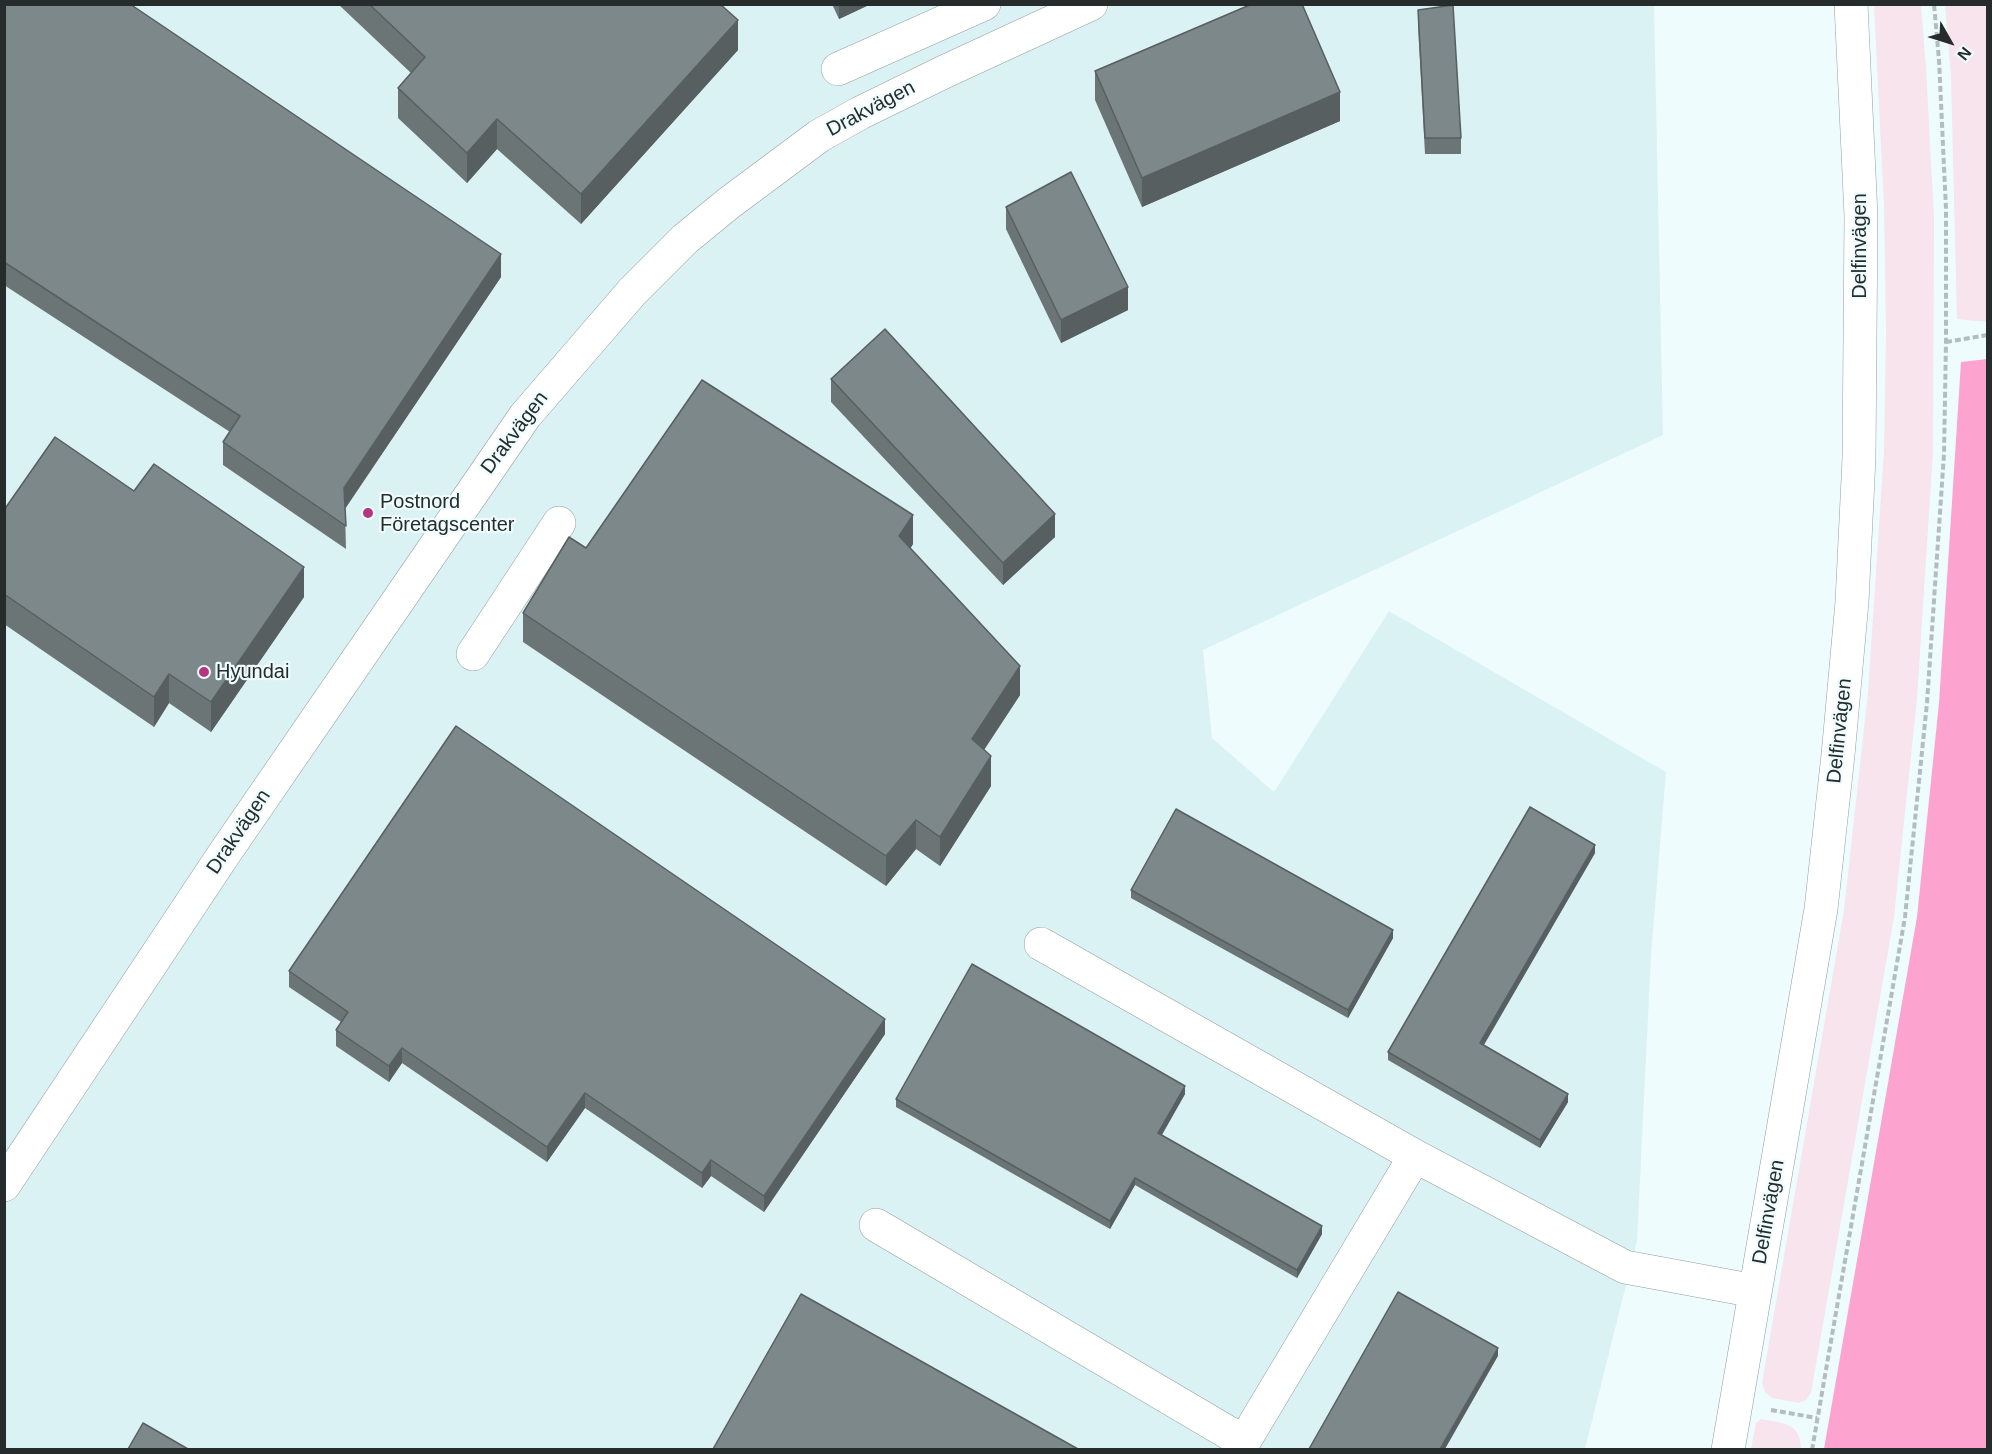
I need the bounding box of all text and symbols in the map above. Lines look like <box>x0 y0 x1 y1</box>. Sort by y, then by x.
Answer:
north arrow <box>1920 12 1980 72</box>
text: N <box>1954 44 1975 63</box>
street label: Drakvägen <box>823 76 919 142</box>
street label: Delfinvägen <box>1848 193 1872 299</box>
street label: Drakvägen <box>476 387 554 479</box>
place label: Postnord Företagscenter <box>380 490 515 537</box>
marker: Postnord Företagscenter <box>361 506 375 520</box>
place label: Hyundai <box>216 660 289 684</box>
marker: Hyundai <box>197 665 211 679</box>
street label: Delfinvägen <box>1823 677 1857 785</box>
street label: Drakvägen <box>202 785 276 879</box>
street label: Delfinvägen <box>1748 1158 1790 1266</box>

